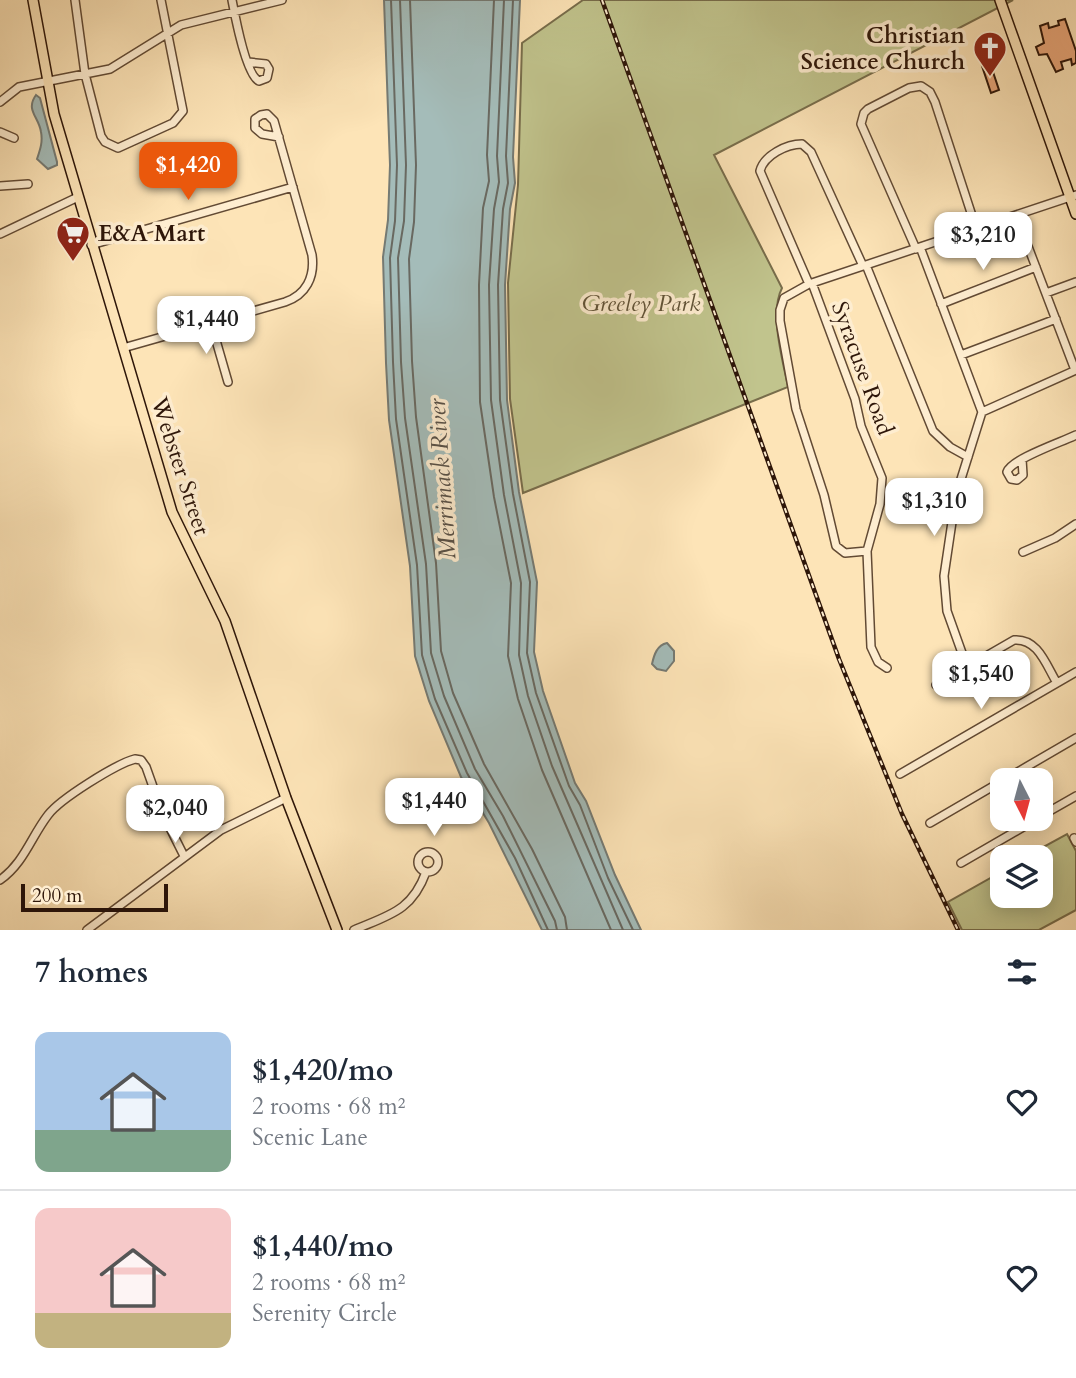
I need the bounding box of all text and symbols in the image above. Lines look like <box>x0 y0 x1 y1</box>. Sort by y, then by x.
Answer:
place label: Christian Science Church <box>801 20 965 77</box>
church icon: Christian Science Church <box>971 29 1009 78</box>
pin: $1,420 <box>131 142 245 202</box>
text: $1,420 <box>155 149 221 180</box>
pin: $3,210 <box>926 212 1040 272</box>
supermarket icon: E&A Mart <box>54 214 92 263</box>
place label: E&A Mart <box>98 218 205 249</box>
text: $3,210 <box>950 219 1016 250</box>
park label: Greeley Park <box>582 288 701 319</box>
pin: $1,440 <box>149 296 263 356</box>
street label: Syracuse Road <box>824 297 901 440</box>
text: $1,440 <box>173 303 239 334</box>
street label: Webster Street <box>143 392 217 539</box>
water label: Merrimack River <box>420 396 465 560</box>
pin: $1,310 <box>877 478 991 538</box>
text: $1,310 <box>901 485 967 516</box>
pin: $1,540 <box>924 652 1038 711</box>
text: $1,540 <box>948 658 1014 689</box>
north arrow <box>990 768 1054 831</box>
map controls <box>990 768 1053 908</box>
pin: $1,440 <box>377 778 491 838</box>
text: $1,440 <box>401 785 467 816</box>
pin: $2,040 <box>118 786 232 845</box>
text: $2,040 <box>142 792 208 823</box>
button: layers <box>990 845 1053 908</box>
scale bar <box>21 881 168 913</box>
text: 200 m <box>32 883 82 909</box>
text: 7 homes <box>35 952 148 993</box>
icon: filters <box>1003 953 1041 991</box>
text: $1,420/mo <box>252 1050 393 1091</box>
icon: home <box>91 1060 175 1144</box>
icon: heart <box>1003 1083 1041 1121</box>
text: 2 rooms · 68 m² <box>252 1091 405 1122</box>
text: Scenic Lane <box>252 1122 368 1153</box>
text: $1,440/mo <box>252 1226 393 1267</box>
icon: home <box>91 1236 175 1320</box>
icon: heart <box>1003 1259 1041 1297</box>
text: 2 rooms · 68 m² <box>252 1267 405 1298</box>
text: Serenity Circle <box>252 1298 397 1329</box>

